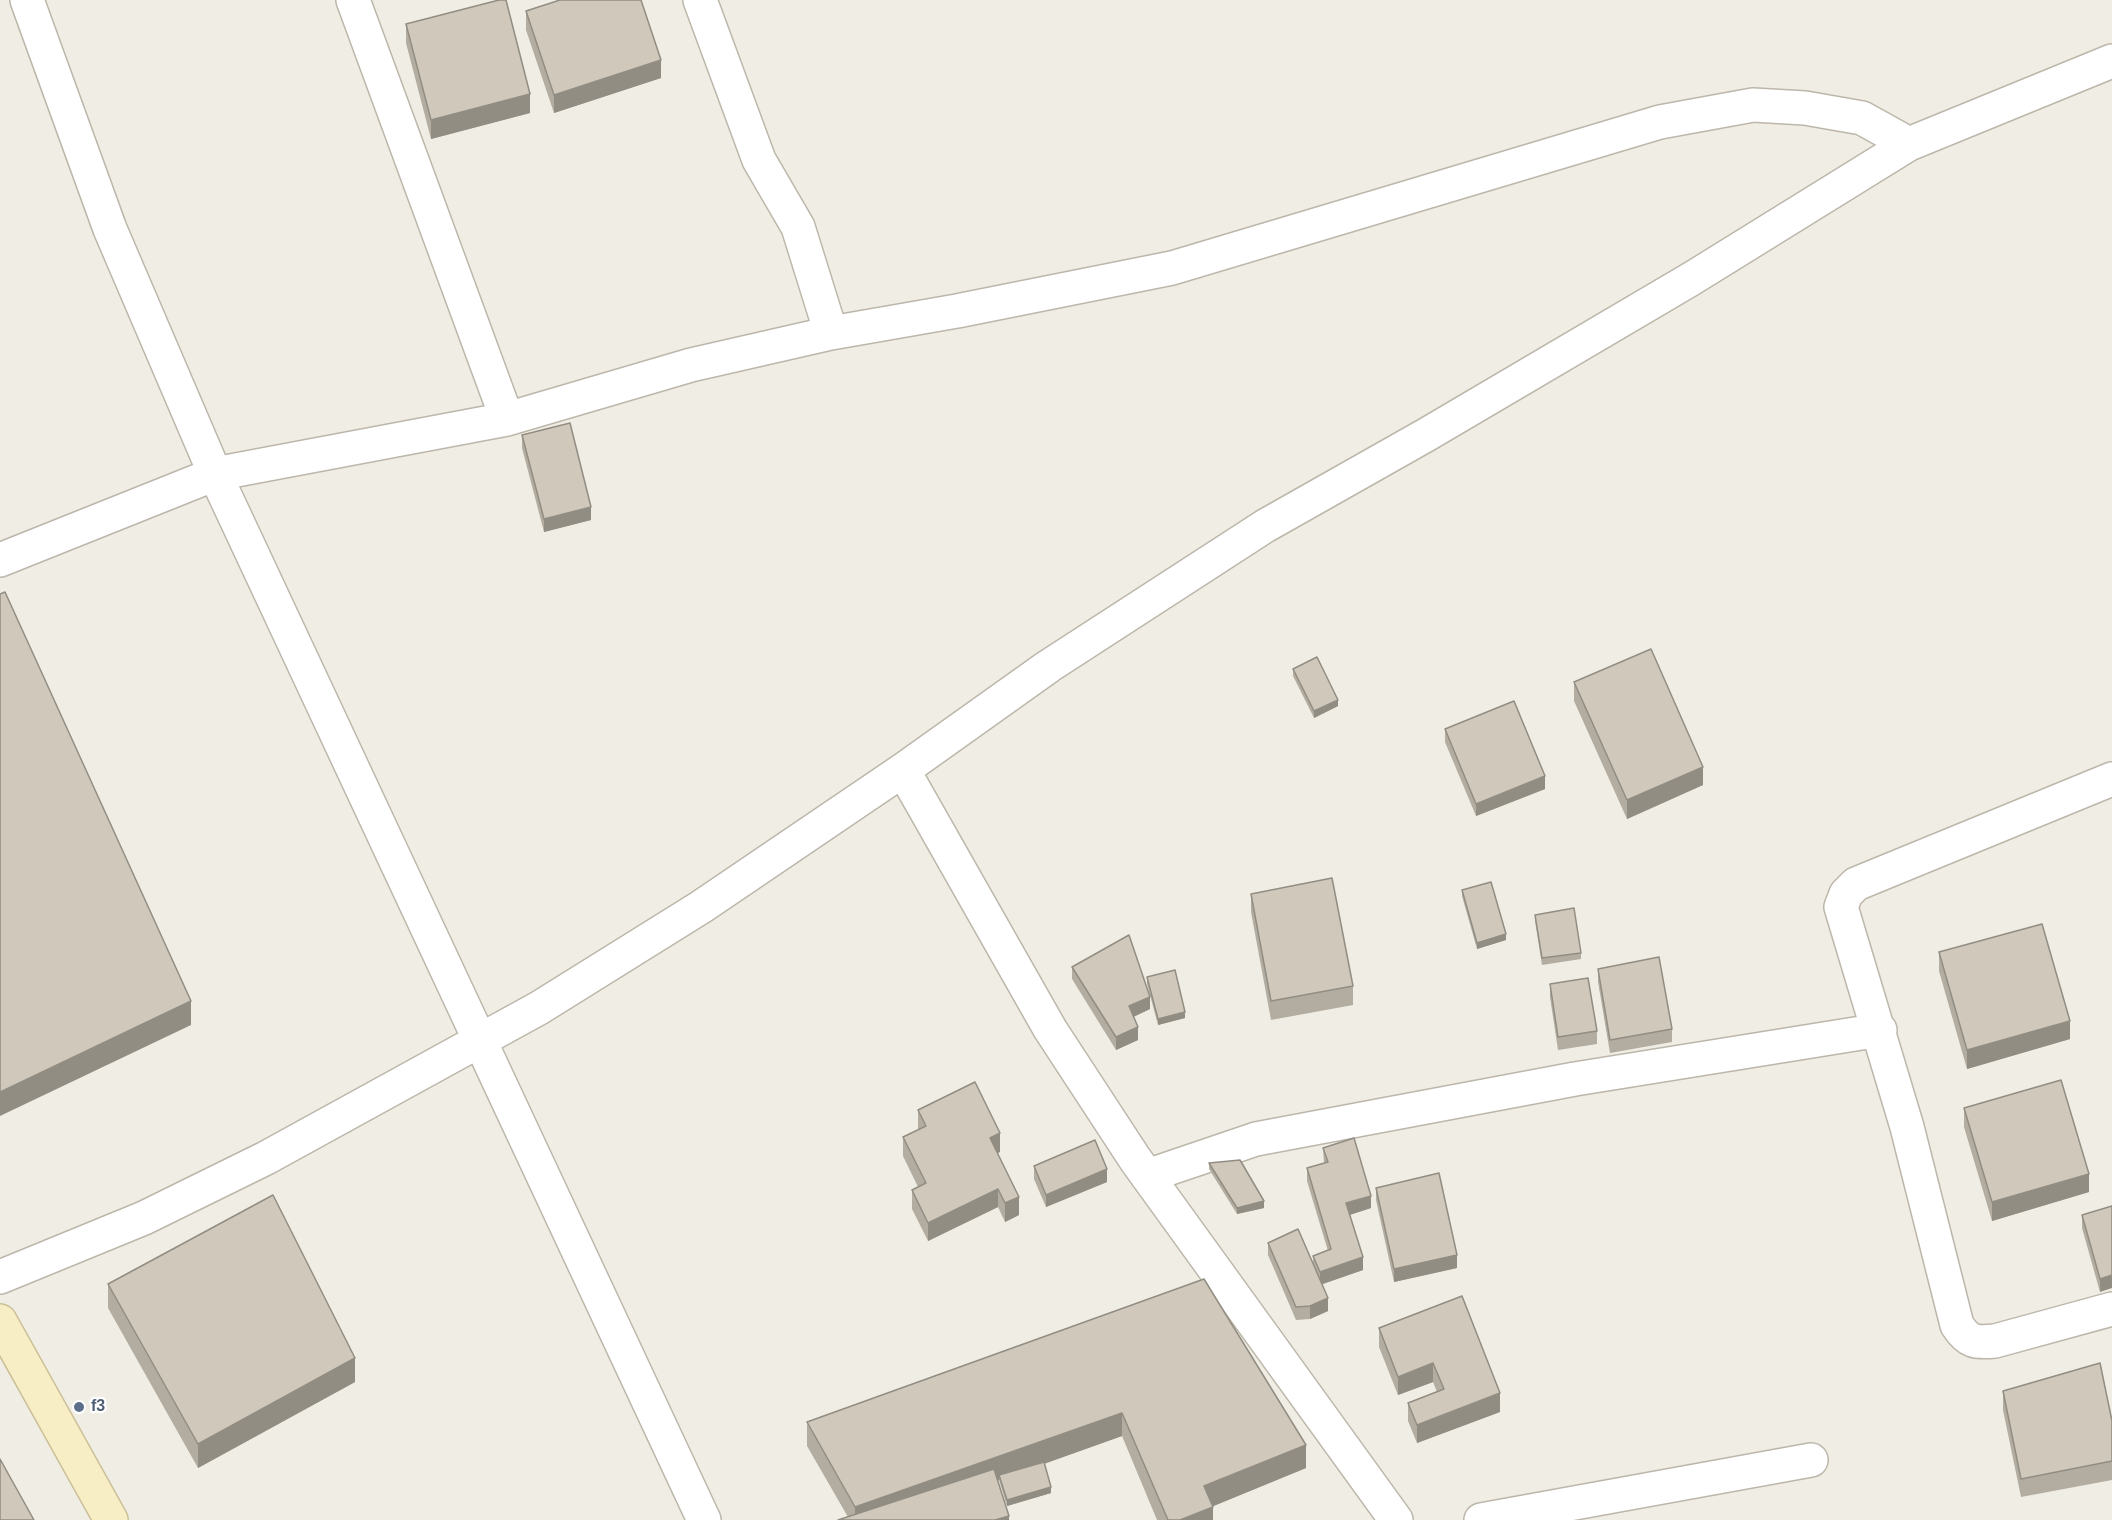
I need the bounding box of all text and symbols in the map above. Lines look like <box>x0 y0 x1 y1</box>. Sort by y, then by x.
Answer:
place label: f3 <box>91 1397 105 1417</box>
marker: f3 <box>72 1400 86 1414</box>

